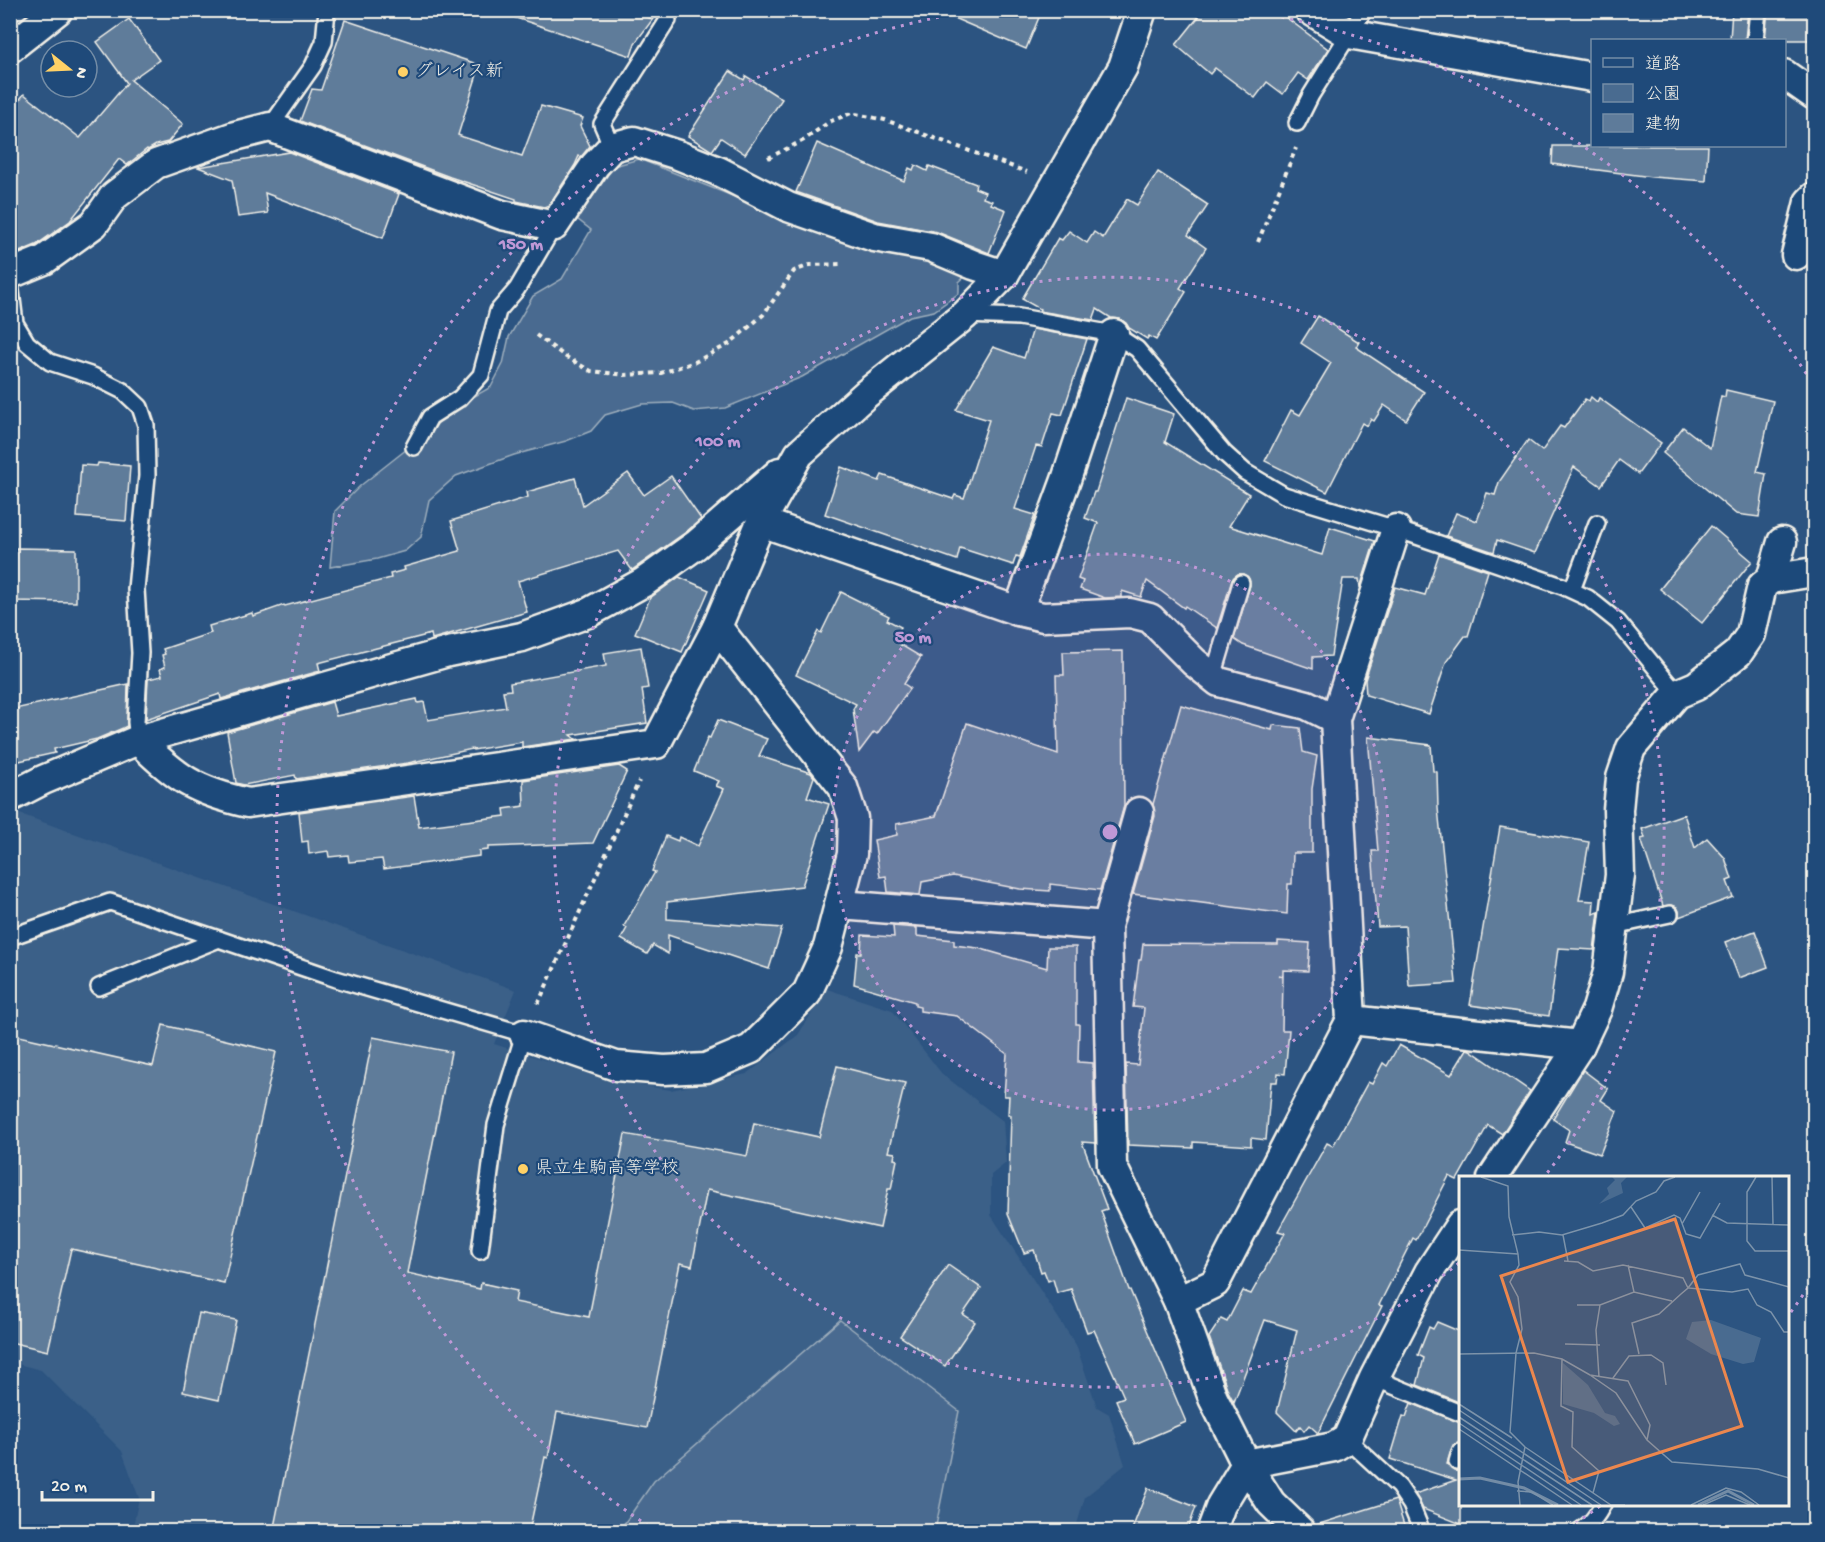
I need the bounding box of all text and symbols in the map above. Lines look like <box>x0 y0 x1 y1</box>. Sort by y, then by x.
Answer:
north arrow <box>39 39 99 99</box>
legend <box>1591 39 1786 147</box>
text: 道路 <box>1645 54 1681 76</box>
place label: グレイス新 <box>415 61 504 83</box>
text: N <box>69 65 91 81</box>
marker: グレイス新 <box>396 65 410 79</box>
text: 公園 <box>1645 85 1681 106</box>
text: 建物 <box>1645 114 1681 136</box>
text: 150 m <box>498 235 543 256</box>
text: 100 m <box>695 432 741 453</box>
text: 50 m <box>895 628 932 649</box>
centre of rings <box>1100 822 1120 842</box>
place label: 県立生駒高等学校 <box>535 1158 679 1180</box>
marker: 県立生駒高等学校 <box>516 1162 530 1176</box>
inset map <box>1459 1176 1789 1506</box>
scale bar <box>42 1464 153 1502</box>
text: 20 m <box>51 1477 87 1498</box>

